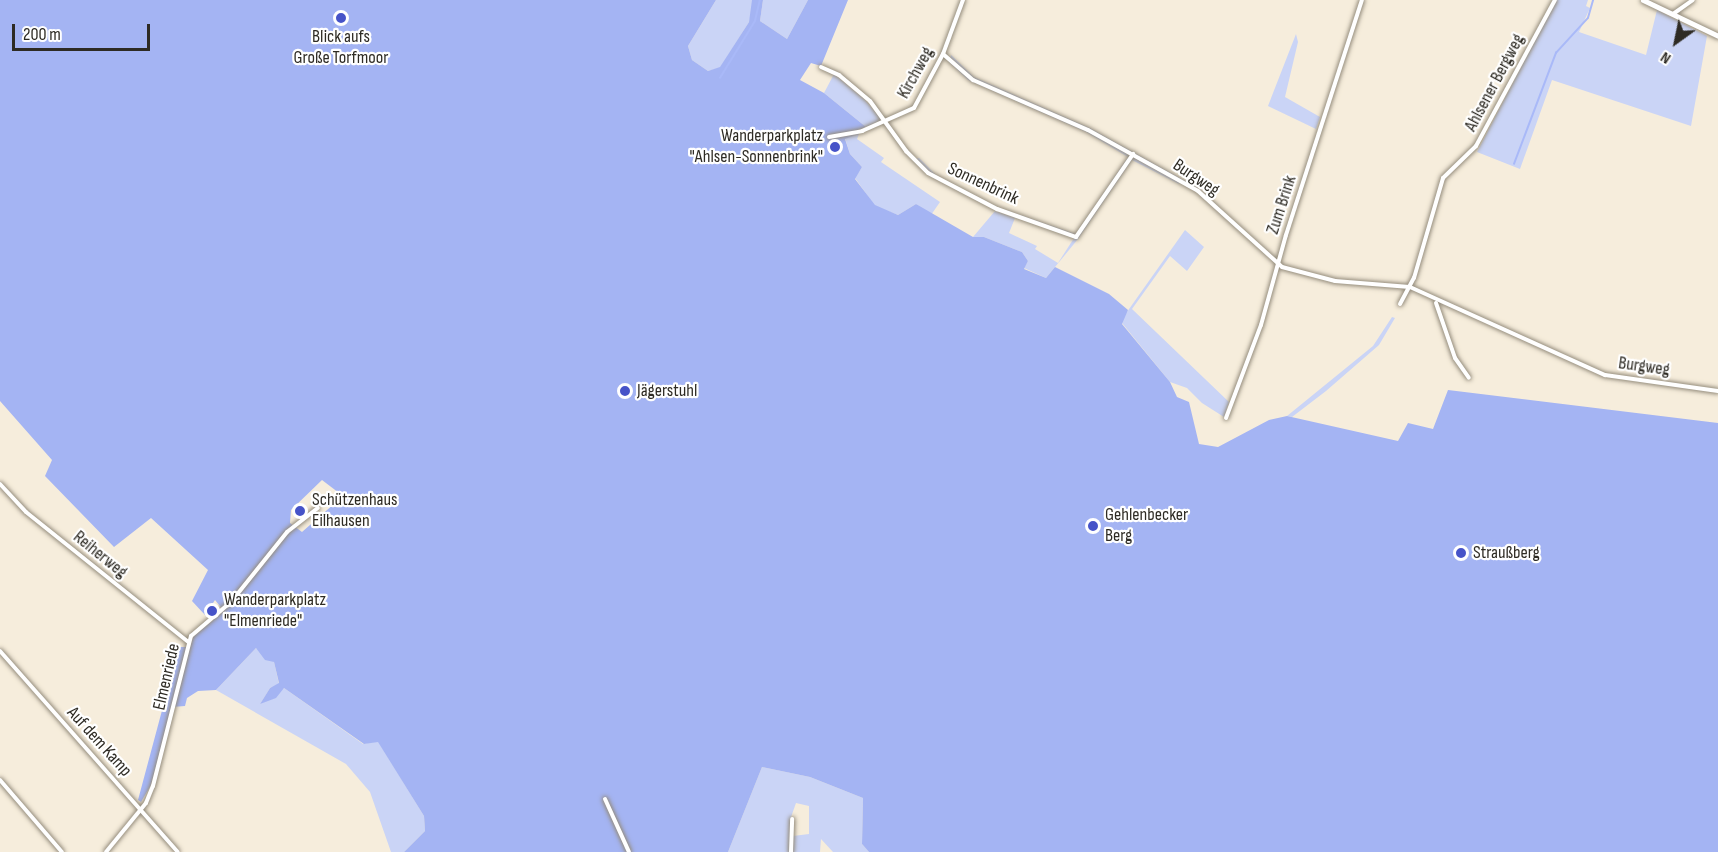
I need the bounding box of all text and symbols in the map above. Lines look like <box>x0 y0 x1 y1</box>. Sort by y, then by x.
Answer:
marker: Blick aufs Große Torfmoor <box>334 11 348 25</box>
scale bar <box>15 12 153 50</box>
north arrow <box>1646 12 1706 72</box>
text: 200 m <box>23 24 61 45</box>
place label: Blick aufs Große Torfmoor <box>294 27 388 70</box>
street label: Ahlsener Bergweg <box>1460 31 1530 135</box>
street label: Kirchweg <box>893 43 939 103</box>
text: N <box>1657 47 1675 68</box>
place label: Wanderparkplatz "Ahlsen-Sonnenbrink" <box>690 126 823 168</box>
marker: Wanderparkplatz "Ahlsen-Sonnenbrink" <box>828 140 842 154</box>
street label: Burgweg <box>1169 155 1223 201</box>
street label: Sonnenbrink <box>944 158 1022 210</box>
street label: Zum Brink <box>1262 173 1302 237</box>
street label: Burgweg <box>1617 353 1671 381</box>
place label: Jägerstuhl <box>637 380 697 402</box>
marker: Jägerstuhl <box>618 384 632 398</box>
place label: Schützenhaus Eilhausen <box>312 490 398 532</box>
marker: Schützenhaus Eilhausen <box>293 504 307 518</box>
place label: Gehlenbecker Berg <box>1105 505 1188 548</box>
marker: Gehlenbecker Berg <box>1086 519 1100 533</box>
street label: Reiherweg <box>69 527 131 583</box>
place label: Straußberg <box>1473 542 1540 564</box>
marker: Straußberg <box>1454 546 1468 560</box>
place label: Wanderparkplatz "Elmenriede" <box>224 590 326 632</box>
marker: Wanderparkplatz "Elmenriede" <box>205 604 219 618</box>
street label: Elmenriede <box>149 642 185 712</box>
street label: Auf dem Kamp <box>62 703 136 781</box>

